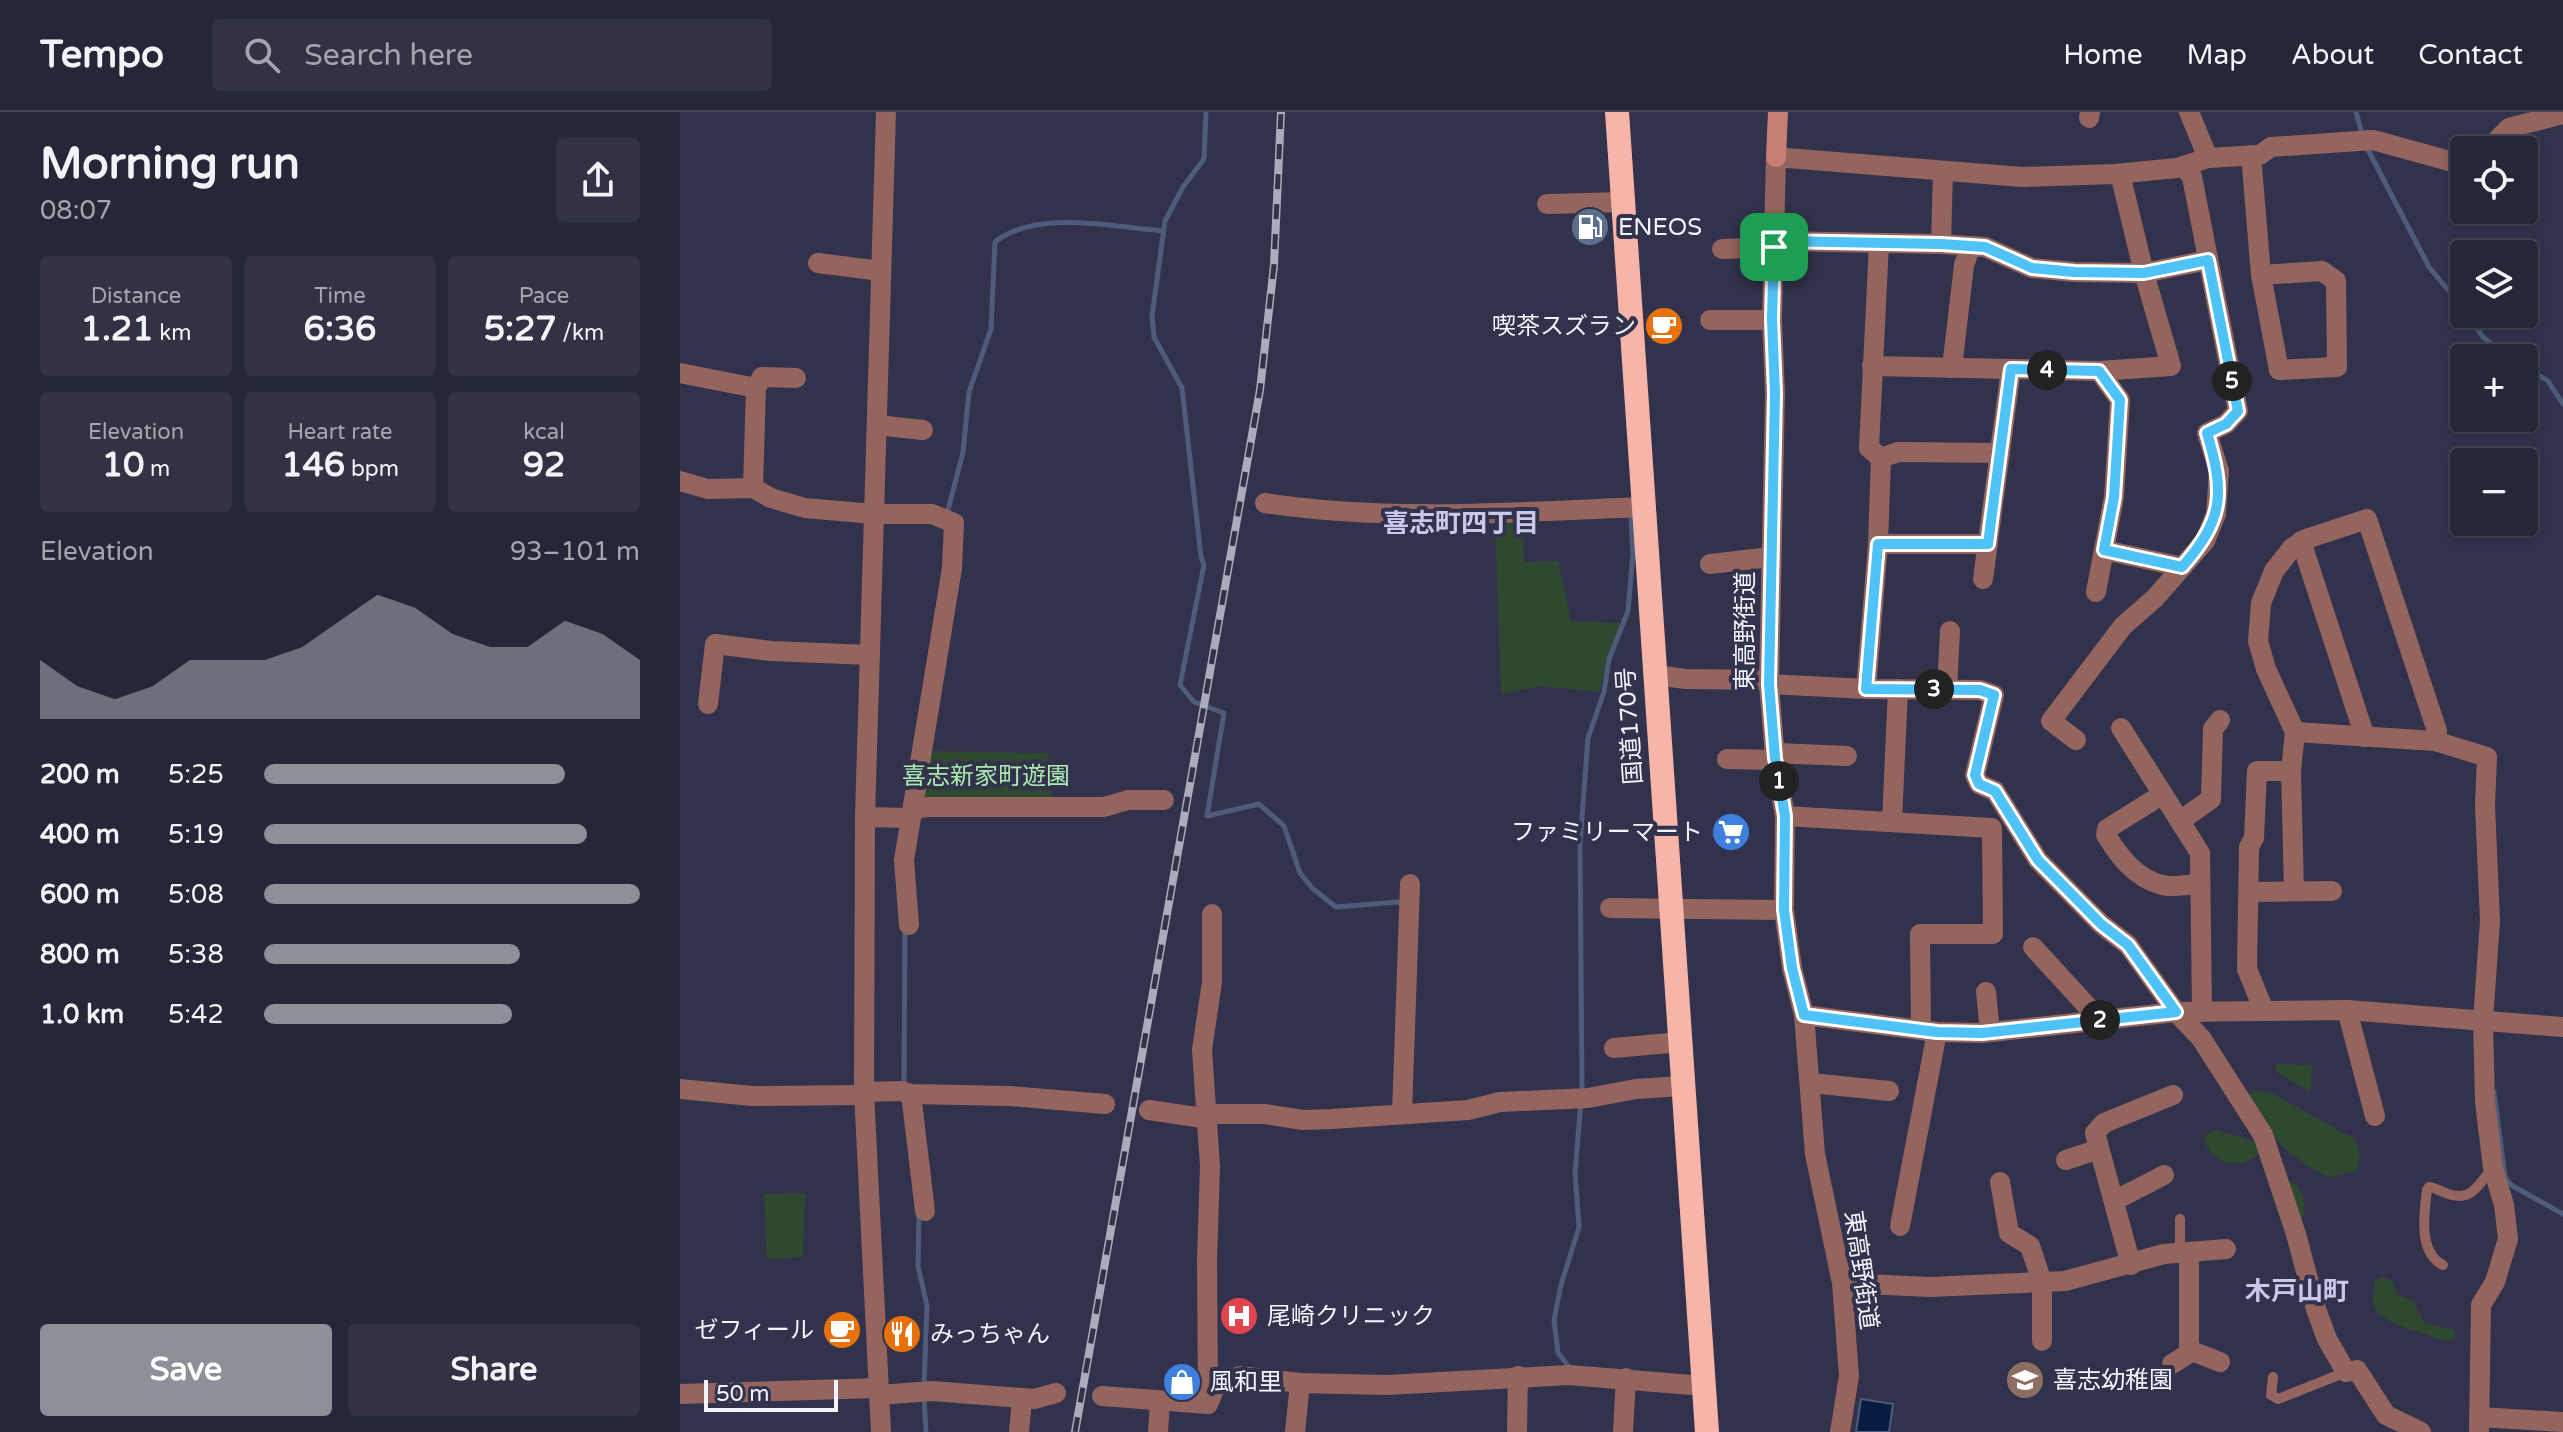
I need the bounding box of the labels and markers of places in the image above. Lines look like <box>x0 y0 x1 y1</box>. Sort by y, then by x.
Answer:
fuel station icon: ENEOS <box>1569 206 1611 248</box>
place label: ENEOS <box>1618 213 1702 242</box>
pin <box>1740 213 1808 281</box>
cafe icon: 喫茶スズラン <box>1643 305 1685 347</box>
place label: 喫茶スズラン <box>1492 312 1636 341</box>
pin: 4 <box>2027 350 2067 390</box>
pin: 5 <box>2212 361 2252 401</box>
pin: 3 <box>1914 669 1954 709</box>
pin: 1 <box>1759 761 1799 801</box>
supermarket icon: ファミリーマート <box>1710 811 1752 853</box>
place label: ファミリーマート <box>1511 818 1703 847</box>
pin: 2 <box>2080 1000 2120 1040</box>
hospital icon: 尾崎クリニック <box>1218 1295 1260 1337</box>
place label: 尾崎クリニック <box>1267 1302 1435 1331</box>
cafe icon: ゼフィール <box>821 1309 863 1351</box>
restaurant icon: みっちゃん <box>881 1313 923 1355</box>
place label: ゼフィール <box>694 1316 814 1345</box>
place label: みっちゃん <box>930 1320 1050 1349</box>
school or university icon: 喜志幼稚園 <box>2004 1359 2046 1401</box>
shop icon: 風和里 <box>1161 1361 1203 1403</box>
place label: 喜志幼稚園 <box>2053 1366 2173 1395</box>
place label: 風和里 <box>1210 1368 1282 1397</box>

